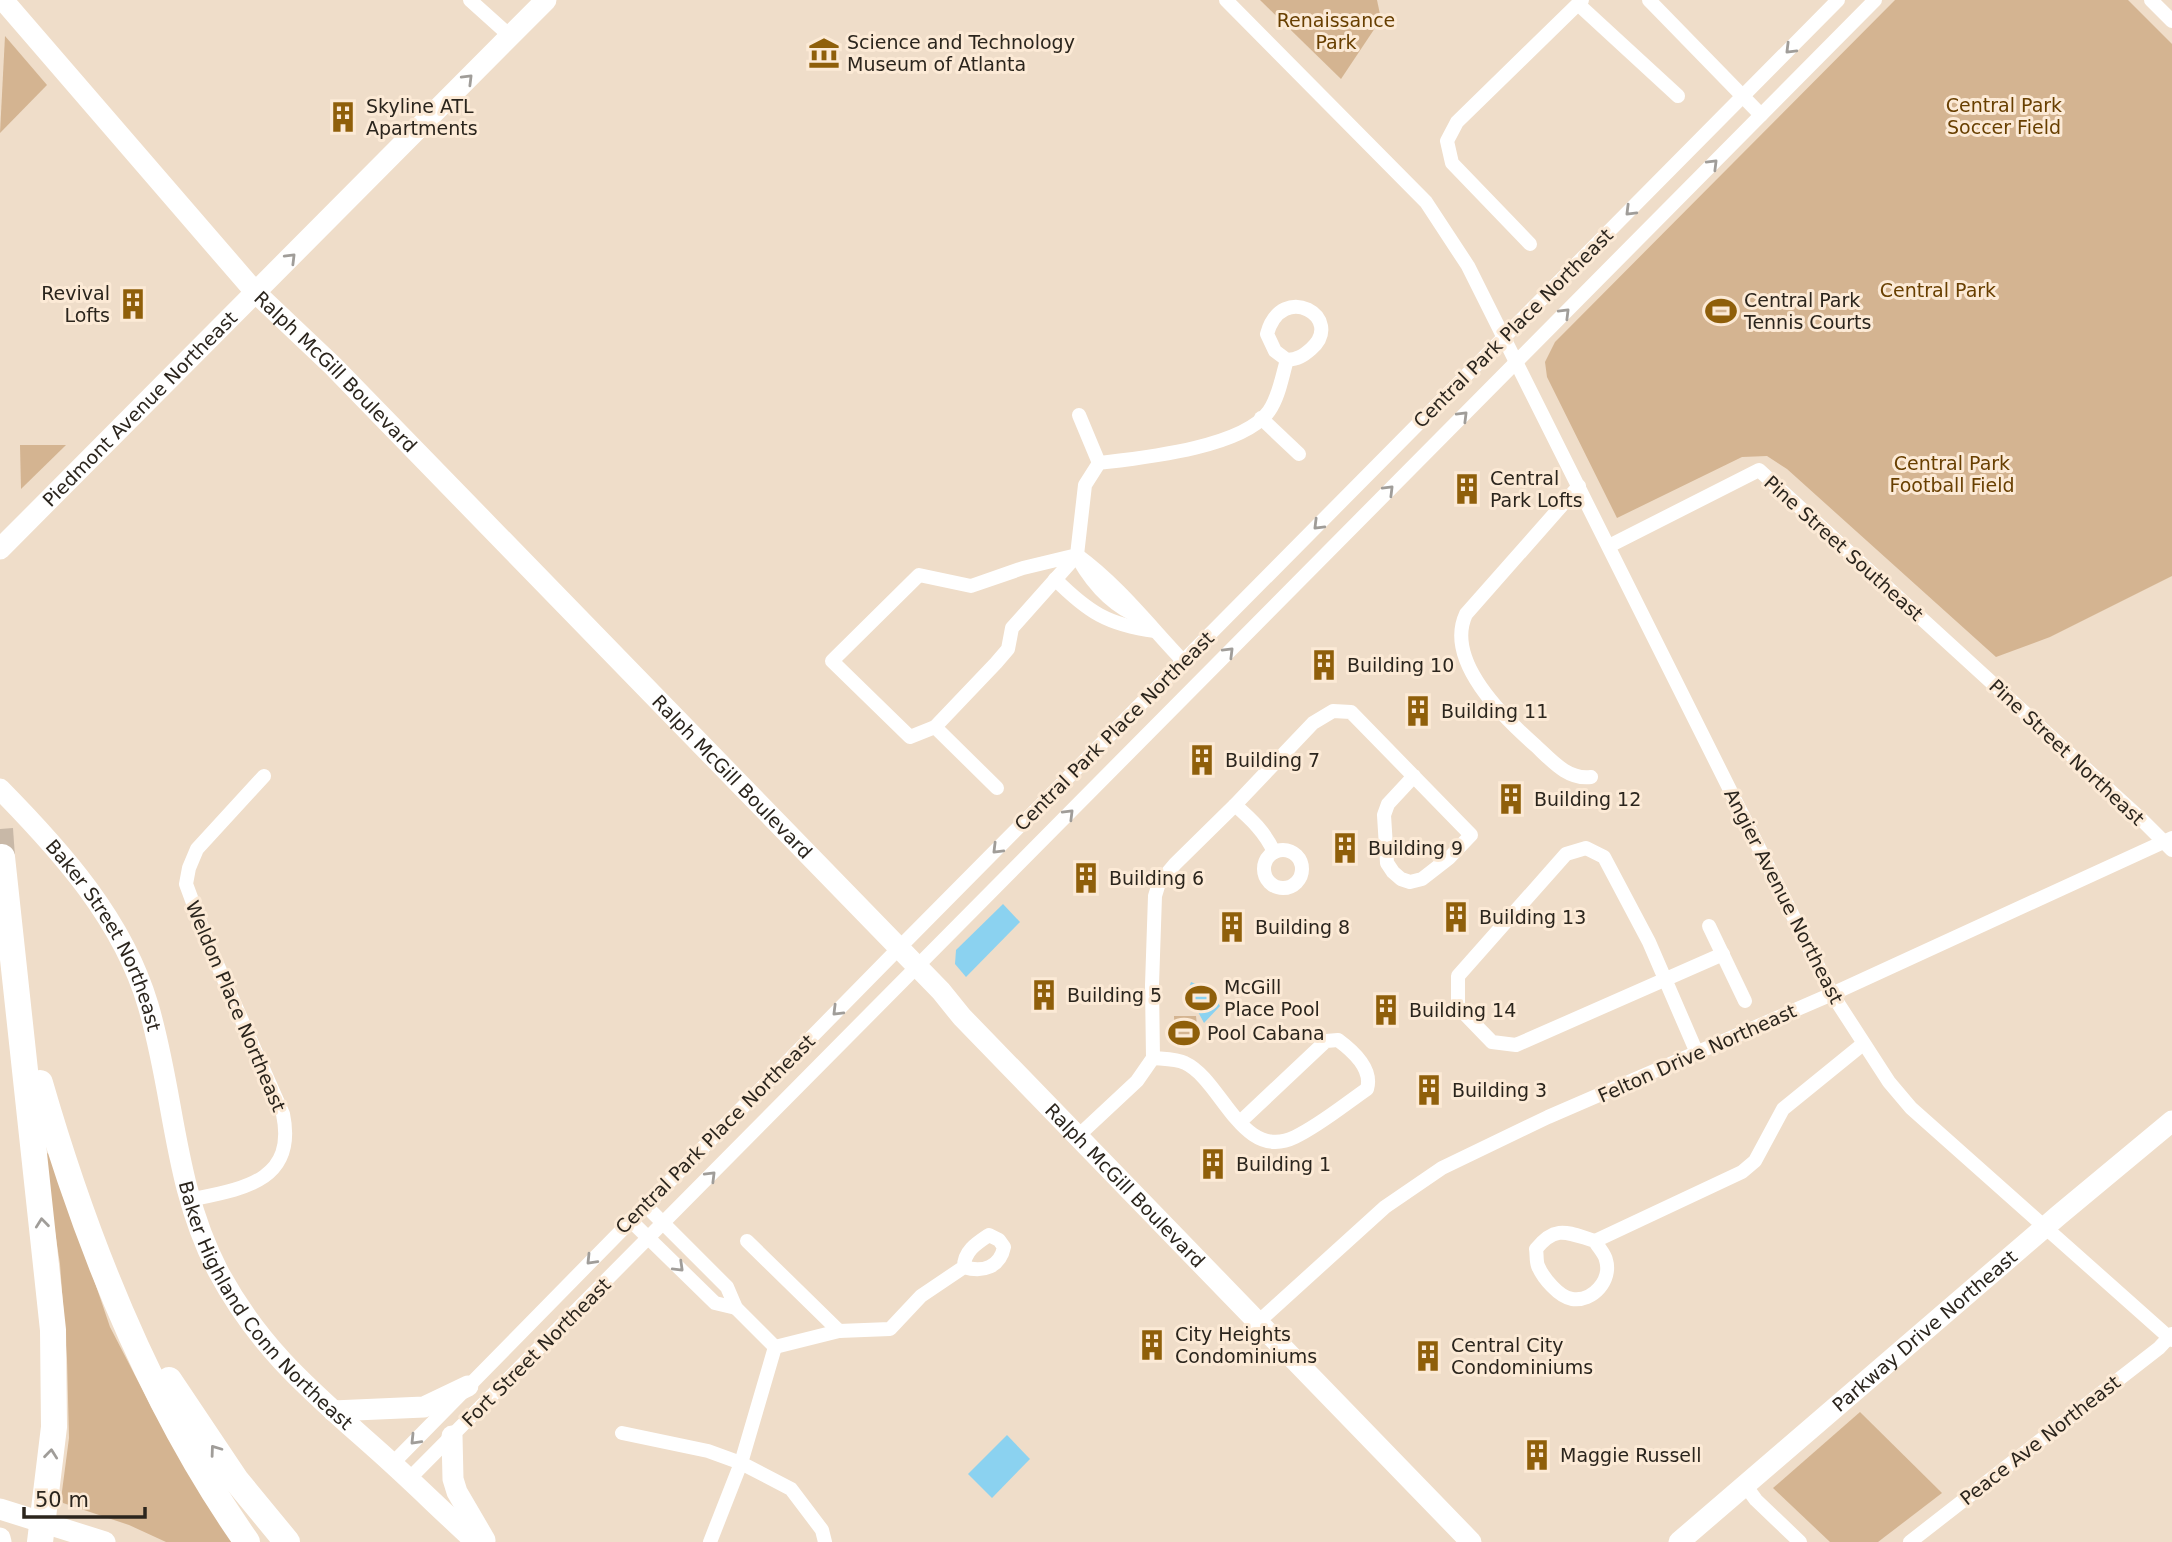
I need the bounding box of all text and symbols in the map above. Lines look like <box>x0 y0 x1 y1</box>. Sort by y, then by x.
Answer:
park label: Renaissance Park <box>1277 9 1395 53</box>
place label: Science and Technology Museum of Atlanta <box>847 31 1075 75</box>
museum icon: Science and Technology Museum of Atlanta <box>807 36 841 70</box>
one-way arrow <box>1785 40 1798 53</box>
one-way arrow <box>460 74 473 87</box>
park label: Central Park Soccer Field <box>1946 94 2062 138</box>
place label: Skyline ATL Apartments <box>366 95 478 139</box>
building icon: Skyline ATL Apartments <box>326 100 360 134</box>
one-way arrow <box>1705 159 1718 172</box>
one-way arrow <box>1626 202 1639 215</box>
street label: Central Park Place Northeast <box>1409 224 1617 432</box>
one-way arrow <box>282 253 295 266</box>
park label: Central Park <box>1880 279 1996 301</box>
place label: Revival Lofts <box>41 282 110 326</box>
street label: Ralph McGill Boulevard <box>250 286 421 456</box>
building icon: Revival Lofts <box>116 287 150 321</box>
place label: Central Park Tennis Courts <box>1743 289 1871 333</box>
sports icon: Central Park Tennis Courts <box>1704 294 1738 328</box>
street label: Piedmont Avenue Northeast <box>38 306 241 511</box>
one-way arrow <box>1556 308 1569 321</box>
one-way arrow <box>1454 411 1467 424</box>
park label: Central Park Football Field <box>1889 452 2015 496</box>
place label: Central Park Lofts <box>1490 467 1583 511</box>
street label: Pine Street Southeast <box>1760 471 1928 625</box>
building icon: Central Park Lofts <box>1450 472 1484 506</box>
one-way arrow <box>1380 486 1393 499</box>
one-way arrow <box>1314 517 1327 530</box>
street label: Central Park Place Northeast <box>1010 627 1218 835</box>
one-way arrow <box>1220 647 1233 660</box>
building icon: Building 10 <box>1307 648 1341 682</box>
place label: Building 10 <box>1347 654 1454 676</box>
street label: Pine Street Northeast <box>1985 674 2149 830</box>
street label: Ralph McGill Boulevard <box>648 690 817 863</box>
building icon: Building 11 <box>1401 694 1435 728</box>
place label: Building 11 <box>1441 700 1548 722</box>
building icon: Building 7 <box>1185 743 1219 777</box>
place label: Building 7 <box>1225 749 1320 771</box>
building icon: Building 12 <box>1494 782 1528 816</box>
street label: Angier Avenue Northeast <box>1720 785 1848 1007</box>
place label: Building 12 <box>1534 788 1641 810</box>
one-way arrow <box>1060 809 1073 822</box>
building icon: Building 9 <box>1328 831 1362 865</box>
street label: Baker Street Northeast <box>42 835 166 1033</box>
place label: Building 9 <box>1368 837 1463 859</box>
one-way arrow <box>993 841 1006 854</box>
building icon: Building 6 <box>1069 861 1103 895</box>
place label: Building 6 <box>1109 867 1204 889</box>
street label: Weldon Place Northeast <box>182 897 290 1115</box>
building icon: Building 13 <box>1439 900 1473 934</box>
place label: Building 13 <box>1479 906 1586 928</box>
building icon: Building 8 <box>1215 910 1249 944</box>
place label: Building 8 <box>1255 916 1350 938</box>
place label: McGill Place Pool <box>1224 976 1320 1020</box>
building icon: Building 5 <box>1027 978 1061 1012</box>
sports icon: McGill Place Pool <box>1184 981 1218 1015</box>
place label: Building 5 <box>1067 984 1162 1006</box>
building icon: Building 14 <box>1369 993 1403 1027</box>
place label: Building 14 <box>1409 999 1516 1021</box>
street label: Felton Drive Northeast <box>1595 999 1799 1107</box>
one-way arrow <box>833 1003 845 1015</box>
sports icon: Pool Cabana <box>1167 1016 1201 1050</box>
place label: Pool Cabana <box>1207 1022 1325 1044</box>
street label: Central Park Place Northeast <box>611 1030 819 1238</box>
building icon: Building 3 <box>1412 1073 1446 1107</box>
place label: Building 3 <box>1452 1079 1547 1101</box>
street label: Ralph McGill Boulevard <box>1041 1099 1209 1272</box>
building icon: Building 1 <box>1196 1147 1230 1181</box>
place label: Building 1 <box>1236 1153 1331 1175</box>
one-way arrow <box>702 1171 715 1184</box>
street label: Baker Highland Conn Northeast <box>175 1179 357 1434</box>
one-way arrow <box>35 1217 50 1229</box>
street label: Parkway Drive Northeast <box>1828 1245 2021 1416</box>
one-way arrow <box>586 1251 599 1264</box>
one-way arrow <box>671 1259 684 1272</box>
street label: Fort Street Northeast <box>457 1273 615 1431</box>
place label: City Heights Condominiums <box>1175 1323 1317 1367</box>
building icon: City Heights Condominiums <box>1135 1328 1169 1362</box>
place label: Central City Condominiums <box>1451 1334 1593 1378</box>
building icon: Central City Condominiums <box>1411 1339 1445 1373</box>
street label: Peace Ave Northeast <box>1956 1371 2124 1509</box>
one-way arrow <box>410 1432 423 1445</box>
building icon: Maggie Russell <box>1520 1438 1554 1472</box>
place label: Maggie Russell <box>1560 1444 1702 1466</box>
one-way arrow <box>211 1445 223 1458</box>
one-way arrow <box>43 1448 58 1459</box>
scale bar <box>24 1476 145 1520</box>
text: 50 m <box>35 1488 89 1512</box>

